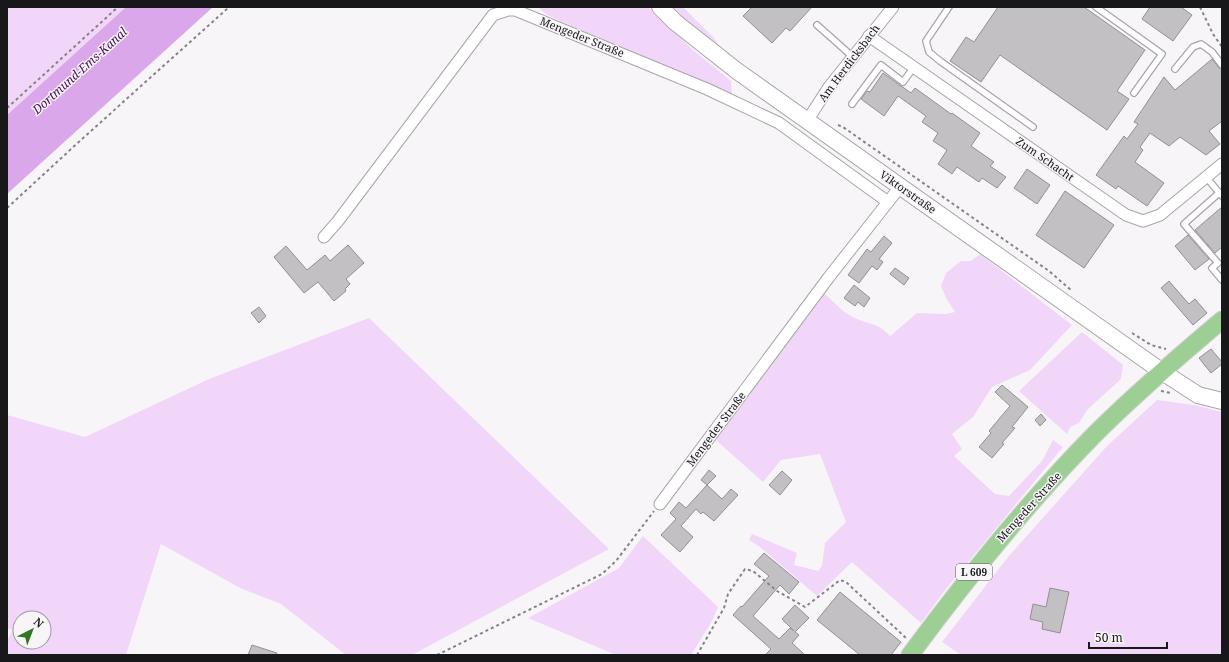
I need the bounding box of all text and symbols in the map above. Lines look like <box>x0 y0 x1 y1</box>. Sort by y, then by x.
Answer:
street label: Mengeder Straße <box>538 13 627 60</box>
street label: Am Herdicksbach <box>815 21 883 104</box>
water label: Dortmund-Ems-Kanal <box>28 23 131 118</box>
street label: Zum Schacht <box>1013 133 1077 184</box>
street label: Viktorstraße <box>877 167 940 217</box>
street label: Mengeder Straße <box>683 388 749 469</box>
street label: Mengeder Straße <box>993 468 1064 545</box>
road number: L 609 <box>956 564 992 580</box>
north arrow <box>12 610 52 650</box>
text: N <box>31 614 48 631</box>
scale bar <box>1089 624 1167 650</box>
text: 50 m <box>1095 629 1123 646</box>

